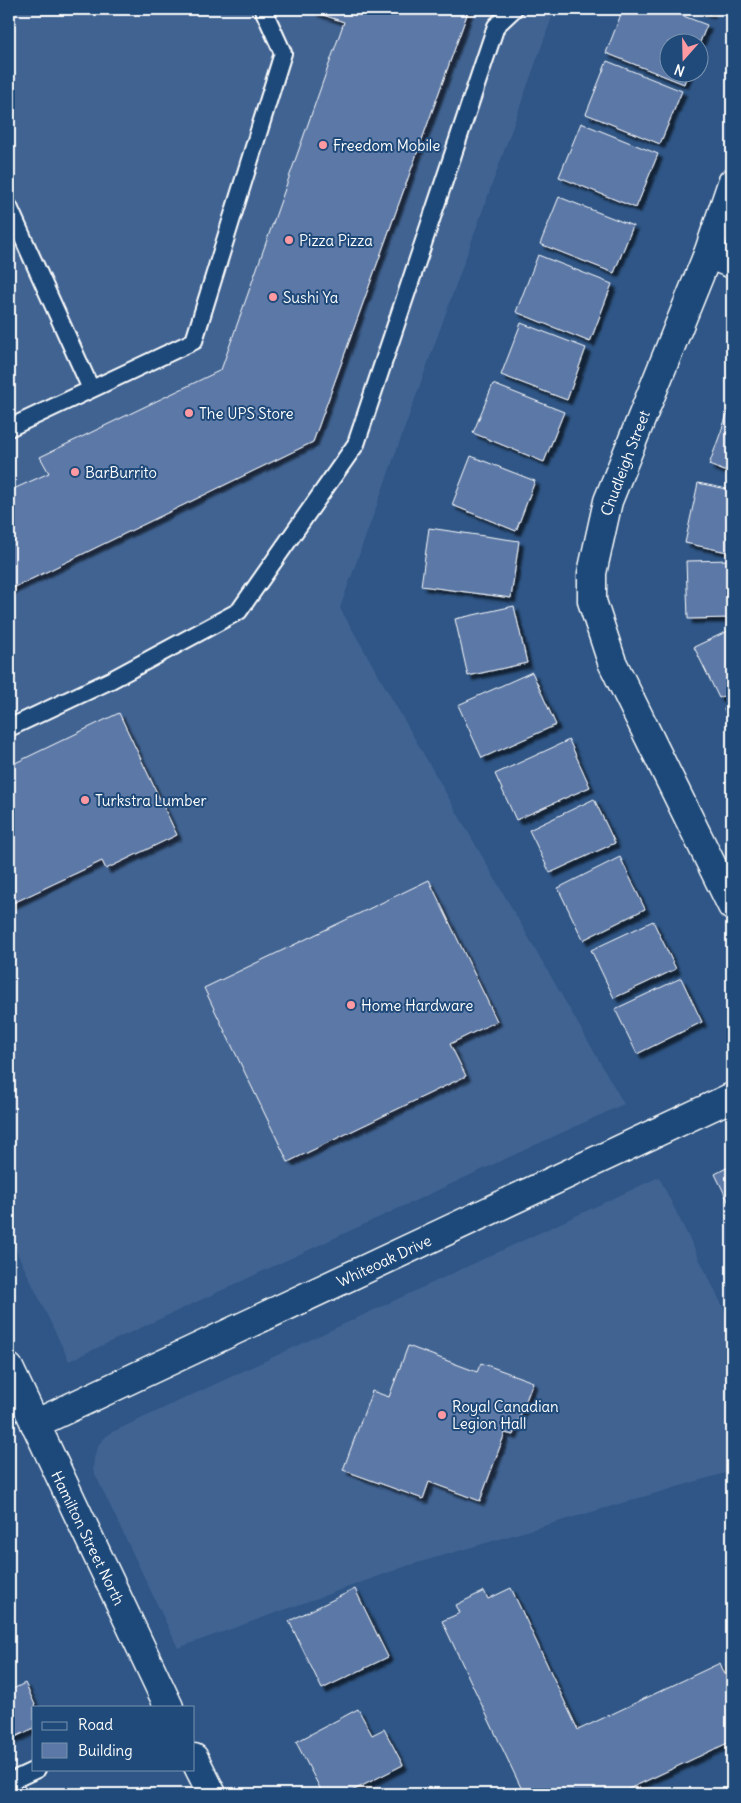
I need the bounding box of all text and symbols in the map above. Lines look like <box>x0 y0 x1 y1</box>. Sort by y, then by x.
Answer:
north arrow <box>658 32 708 82</box>
text: N <box>672 60 687 80</box>
place label: Freedom Mobile <box>333 136 440 155</box>
marker: Freedom Mobile <box>317 139 329 151</box>
place label: Pizza Pizza <box>299 231 373 250</box>
marker: Pizza Pizza <box>283 234 295 246</box>
place label: Sushi Ya <box>283 288 339 307</box>
marker: Sushi Ya <box>267 291 279 303</box>
place label: The UPS Store <box>199 404 294 423</box>
marker: The UPS Store <box>183 407 195 419</box>
street label: Chudleigh Street <box>596 408 654 518</box>
place label: BarBurrito <box>85 463 157 482</box>
marker: BarBurrito <box>69 466 81 478</box>
place label: Turkstra Lumber <box>95 791 207 810</box>
marker: Turkstra Lumber <box>79 794 91 806</box>
place label: Home Hardware <box>361 996 473 1015</box>
marker: Home Hardware <box>345 999 357 1011</box>
street label: Whiteoak Drive <box>334 1231 434 1291</box>
place label: Royal Canadian Legion Hall <box>452 1397 559 1433</box>
marker: Royal Canadian Legion Hall <box>436 1409 448 1421</box>
street label: Hamilton Street North <box>47 1468 129 1609</box>
legend <box>32 1706 195 1770</box>
text: Road <box>78 1715 113 1734</box>
text: Building <box>78 1741 133 1760</box>

